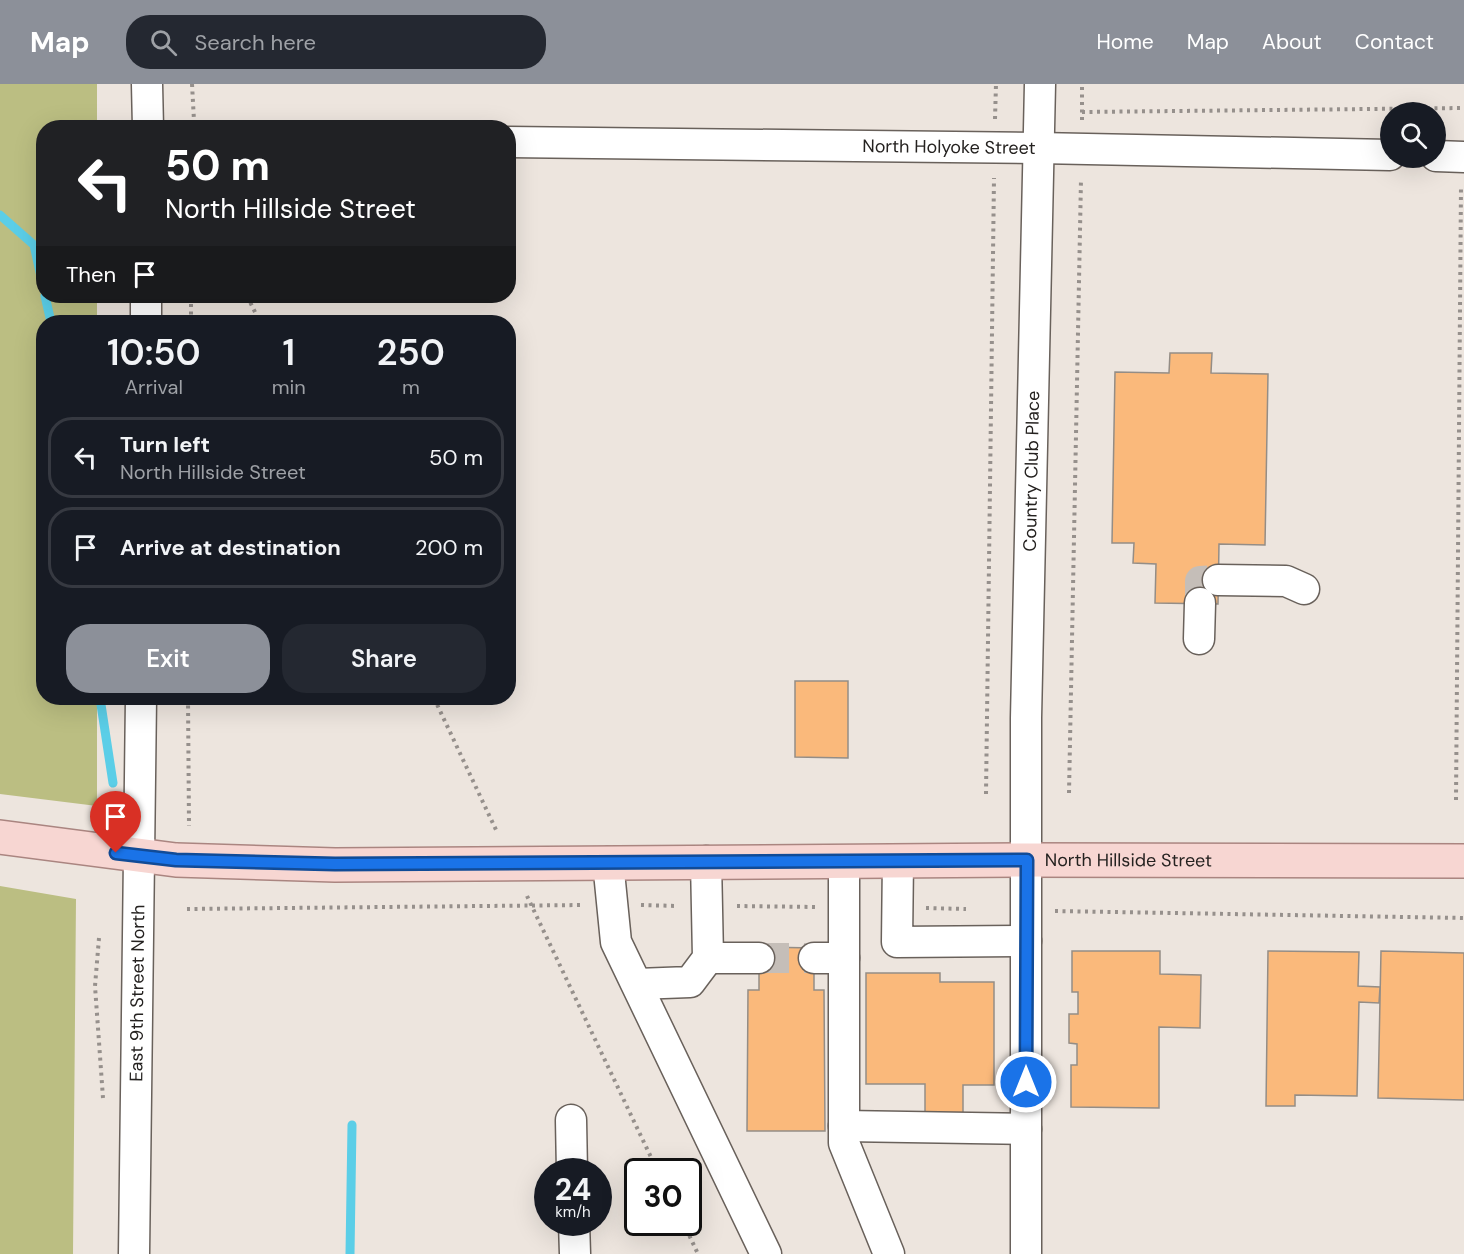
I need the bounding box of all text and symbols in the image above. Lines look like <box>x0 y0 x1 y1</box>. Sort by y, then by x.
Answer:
search box <box>126 15 546 69</box>
text: Map <box>30 24 90 61</box>
icon: search <box>147 26 180 59</box>
text: Search here <box>195 28 316 57</box>
text: Home <box>1096 28 1154 56</box>
text: Map <box>1187 28 1229 56</box>
text: About <box>1262 28 1322 56</box>
text: Contact <box>1355 28 1434 56</box>
map controls <box>1380 102 1446 168</box>
button: search <box>1380 102 1446 168</box>
street label: North Holyoke Street <box>862 134 1036 160</box>
text: 50 m <box>165 138 270 193</box>
icon: left <box>66 144 144 222</box>
text: North Hillside Street <box>165 191 416 226</box>
icon: arrive <box>128 258 161 291</box>
text: Then <box>66 260 116 289</box>
text: 10:50 <box>107 329 201 376</box>
text: 1 <box>282 329 295 376</box>
text: 250 <box>377 329 445 376</box>
text: Arrival <box>125 374 183 400</box>
text: min <box>272 374 306 400</box>
text: m <box>402 374 420 400</box>
street label: Country Club Place <box>1018 390 1045 552</box>
text: Turn left <box>120 430 210 459</box>
icon: left <box>69 441 102 474</box>
text: 50 m <box>429 443 483 472</box>
text: North Hillside Street <box>120 459 306 485</box>
icon: arrive <box>69 531 102 564</box>
text: Arrive at destination <box>120 533 341 562</box>
text: 200 m <box>415 533 483 562</box>
button: Exit <box>66 624 270 693</box>
button: Share <box>282 624 486 693</box>
pin <box>90 791 141 853</box>
icon: arrive <box>99 800 132 833</box>
street label: North Hillside Street <box>1045 848 1212 872</box>
street label: East 9th Street North <box>124 904 150 1082</box>
position arrow <box>994 1050 1058 1114</box>
speed limit sign: 30 <box>624 1158 702 1236</box>
text: 24 <box>555 1170 591 1209</box>
text: km/h <box>555 1202 591 1222</box>

